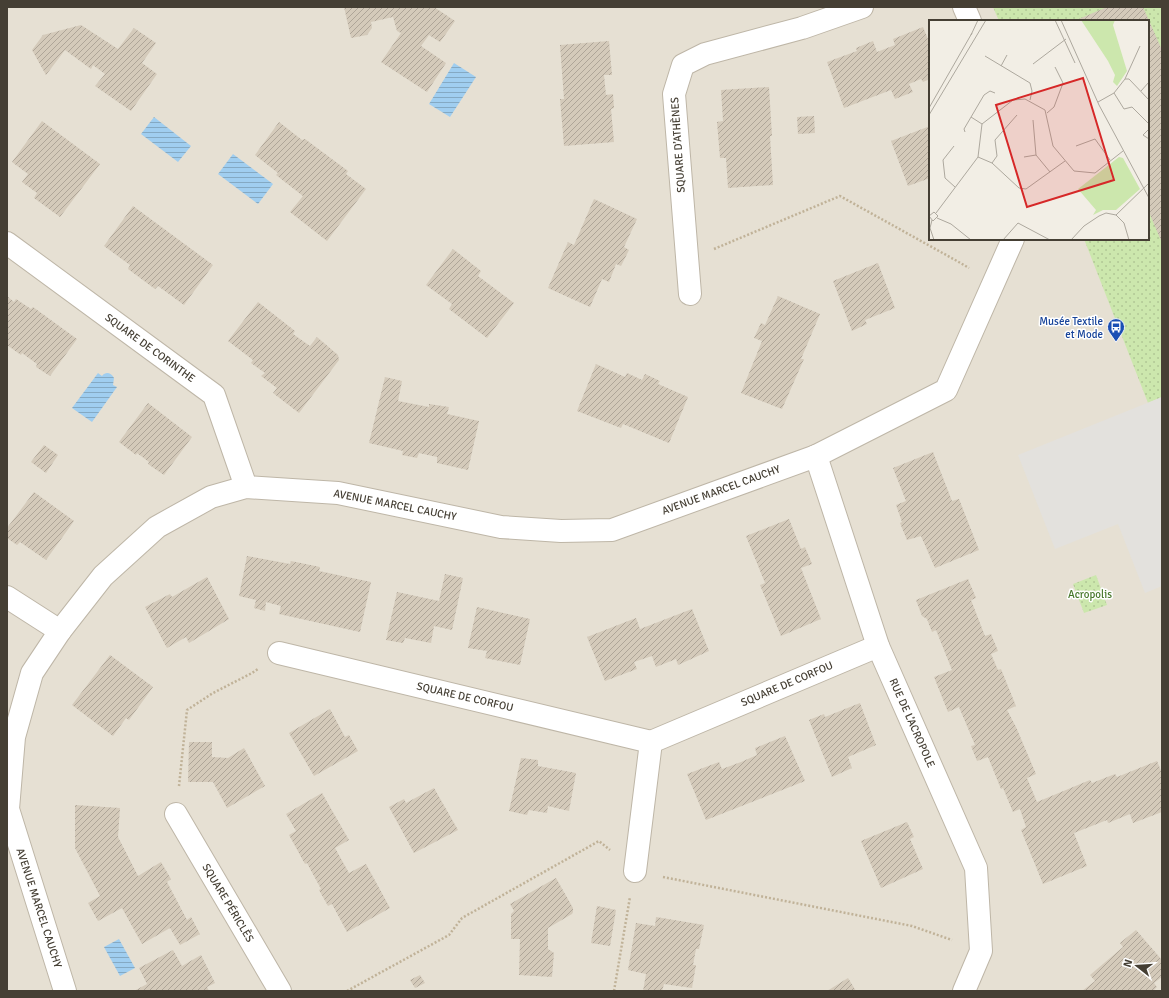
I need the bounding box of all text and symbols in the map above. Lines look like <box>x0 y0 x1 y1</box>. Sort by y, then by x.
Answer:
inset map <box>929 20 1149 240</box>
street label: SQUARE D’ATHÈNES <box>667 97 688 193</box>
street label: SQUARE DE CORINTHE <box>102 311 198 385</box>
place label: Musée Textile et Mode <box>1039 315 1103 341</box>
bus stop icon: Musée Textile et Mode <box>1106 317 1126 342</box>
street label: AVENUE MARCEL CAUCHY <box>660 462 782 518</box>
street label: AVENUE MARCEL CAUCHY <box>332 487 458 523</box>
park label: Acropolis <box>1068 588 1112 601</box>
street label: SQUARE DE CORFOU <box>739 659 835 709</box>
street label: RUE DE L’ACROPOLE <box>886 676 938 770</box>
street label: SQUARE DE CORFOU <box>415 680 515 714</box>
street label: AVENUE MARCEL CAUCHY <box>13 846 65 970</box>
street label: SQUARE PÉRICLÈS <box>199 861 257 945</box>
north arrow <box>1117 946 1157 986</box>
text: N <box>1121 958 1135 969</box>

